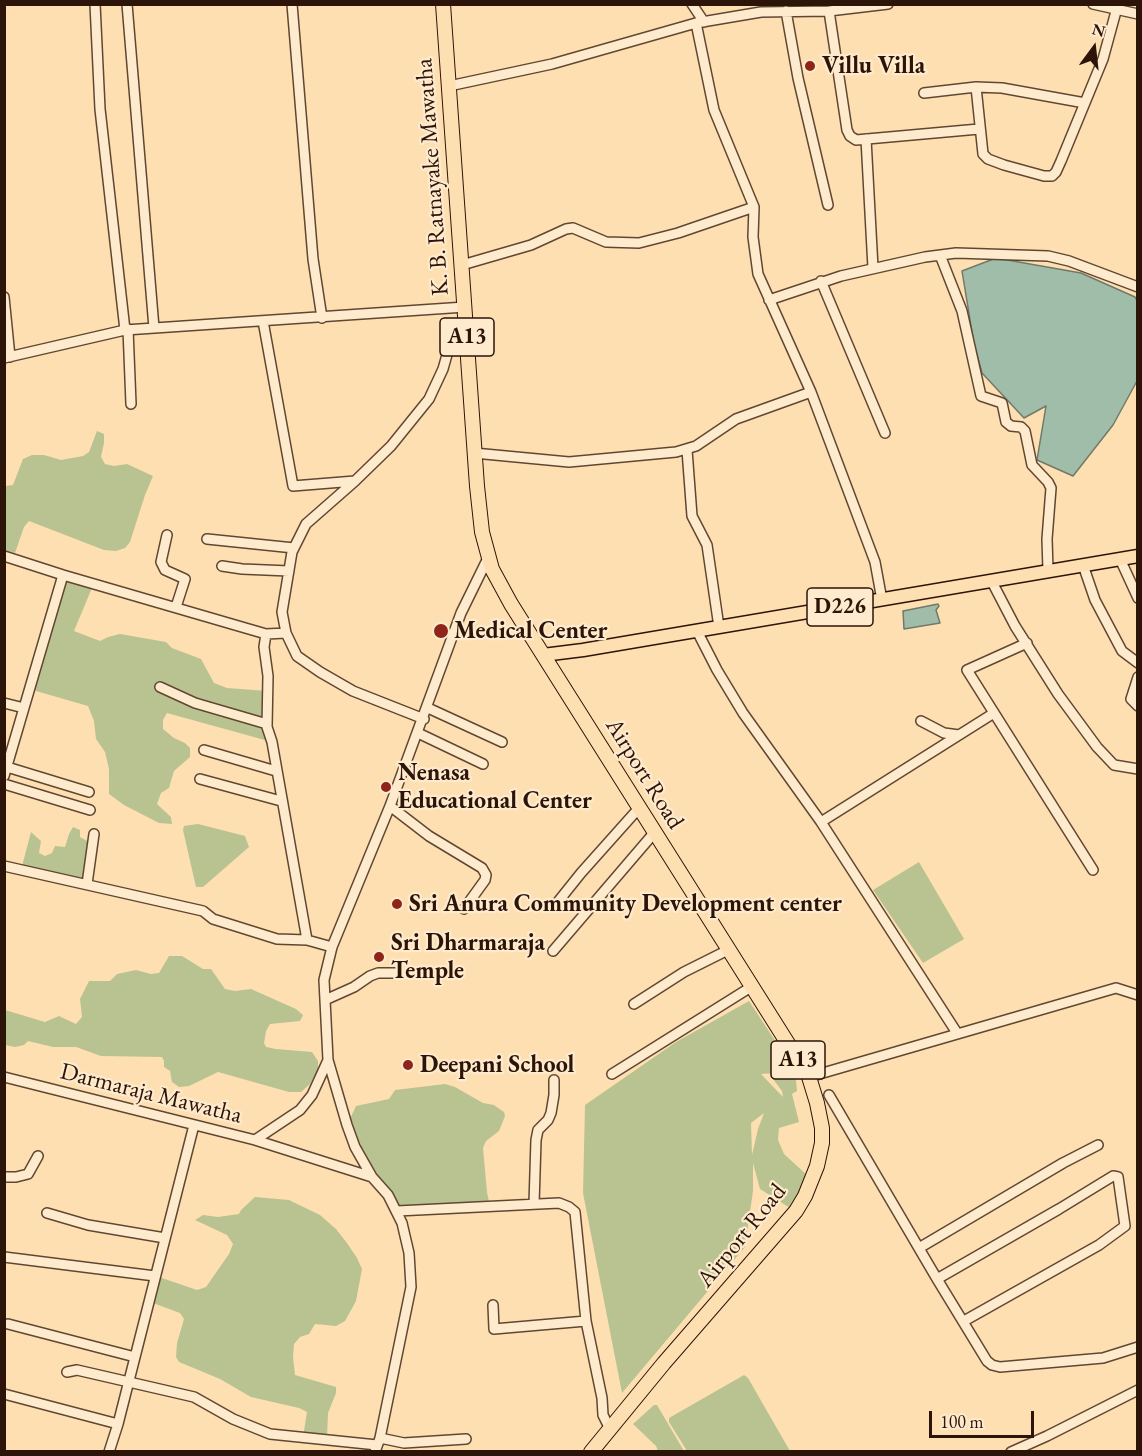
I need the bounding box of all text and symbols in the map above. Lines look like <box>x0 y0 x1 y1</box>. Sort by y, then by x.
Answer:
north arrow <box>1064 18 1124 78</box>
text: N <box>1090 18 1108 42</box>
place label: Villu Villa <box>822 52 925 80</box>
street label: K. B. Ratnayake Mawatha <box>410 57 456 297</box>
marker: Villu Villa <box>803 59 817 73</box>
road number: A13 <box>440 318 494 356</box>
road number: D226 <box>807 588 873 626</box>
place label: Medical Center <box>454 617 608 645</box>
marker: Medical Center <box>432 622 450 640</box>
street label: Airport Road <box>599 713 689 835</box>
place label: Nenasa Educational Center <box>398 759 592 815</box>
marker: Nenasa Educational Center <box>379 780 393 794</box>
place label: Sri Anura Community Development center <box>409 890 842 918</box>
marker: Sri Anura Community Development center <box>390 897 404 911</box>
place label: Sri Dharmaraja Temple <box>391 929 545 985</box>
marker: Sri Dharmaraja Temple <box>372 950 386 964</box>
road number: A13 <box>771 1041 825 1079</box>
place label: Deepani School <box>420 1051 574 1079</box>
street label: Darmaraja Mawatha <box>57 1057 245 1131</box>
marker: Deepani School <box>401 1058 415 1072</box>
street label: Airport Road <box>691 1178 793 1294</box>
scale bar <box>932 1399 1037 1437</box>
text: 100 m <box>940 1410 984 1433</box>

